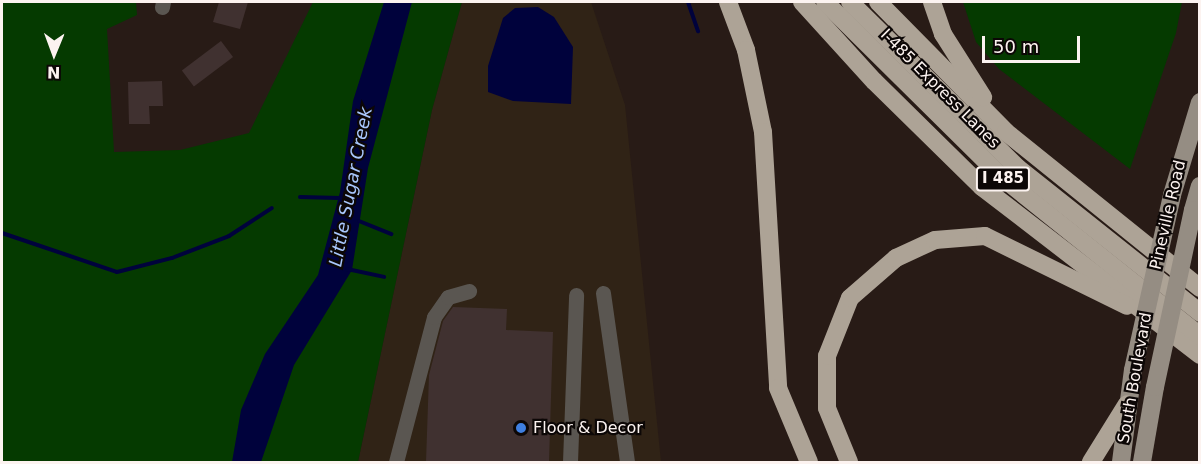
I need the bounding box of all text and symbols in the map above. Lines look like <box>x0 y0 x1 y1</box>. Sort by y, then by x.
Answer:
north arrow <box>24 24 84 84</box>
scale bar <box>985 24 1082 62</box>
street label: I-485 Express Lanes <box>876 25 1004 153</box>
text: 50 m <box>993 36 1039 57</box>
text: N <box>47 63 61 82</box>
water label: Little Sugar Creek <box>325 105 377 269</box>
street label: Pineville Road <box>1146 158 1190 272</box>
road number: I 485 <box>974 167 1032 191</box>
street label: South Boulevard <box>1114 311 1156 445</box>
place label: Floor & Decor <box>533 418 643 438</box>
marker: Floor & Decor <box>514 421 528 435</box>

